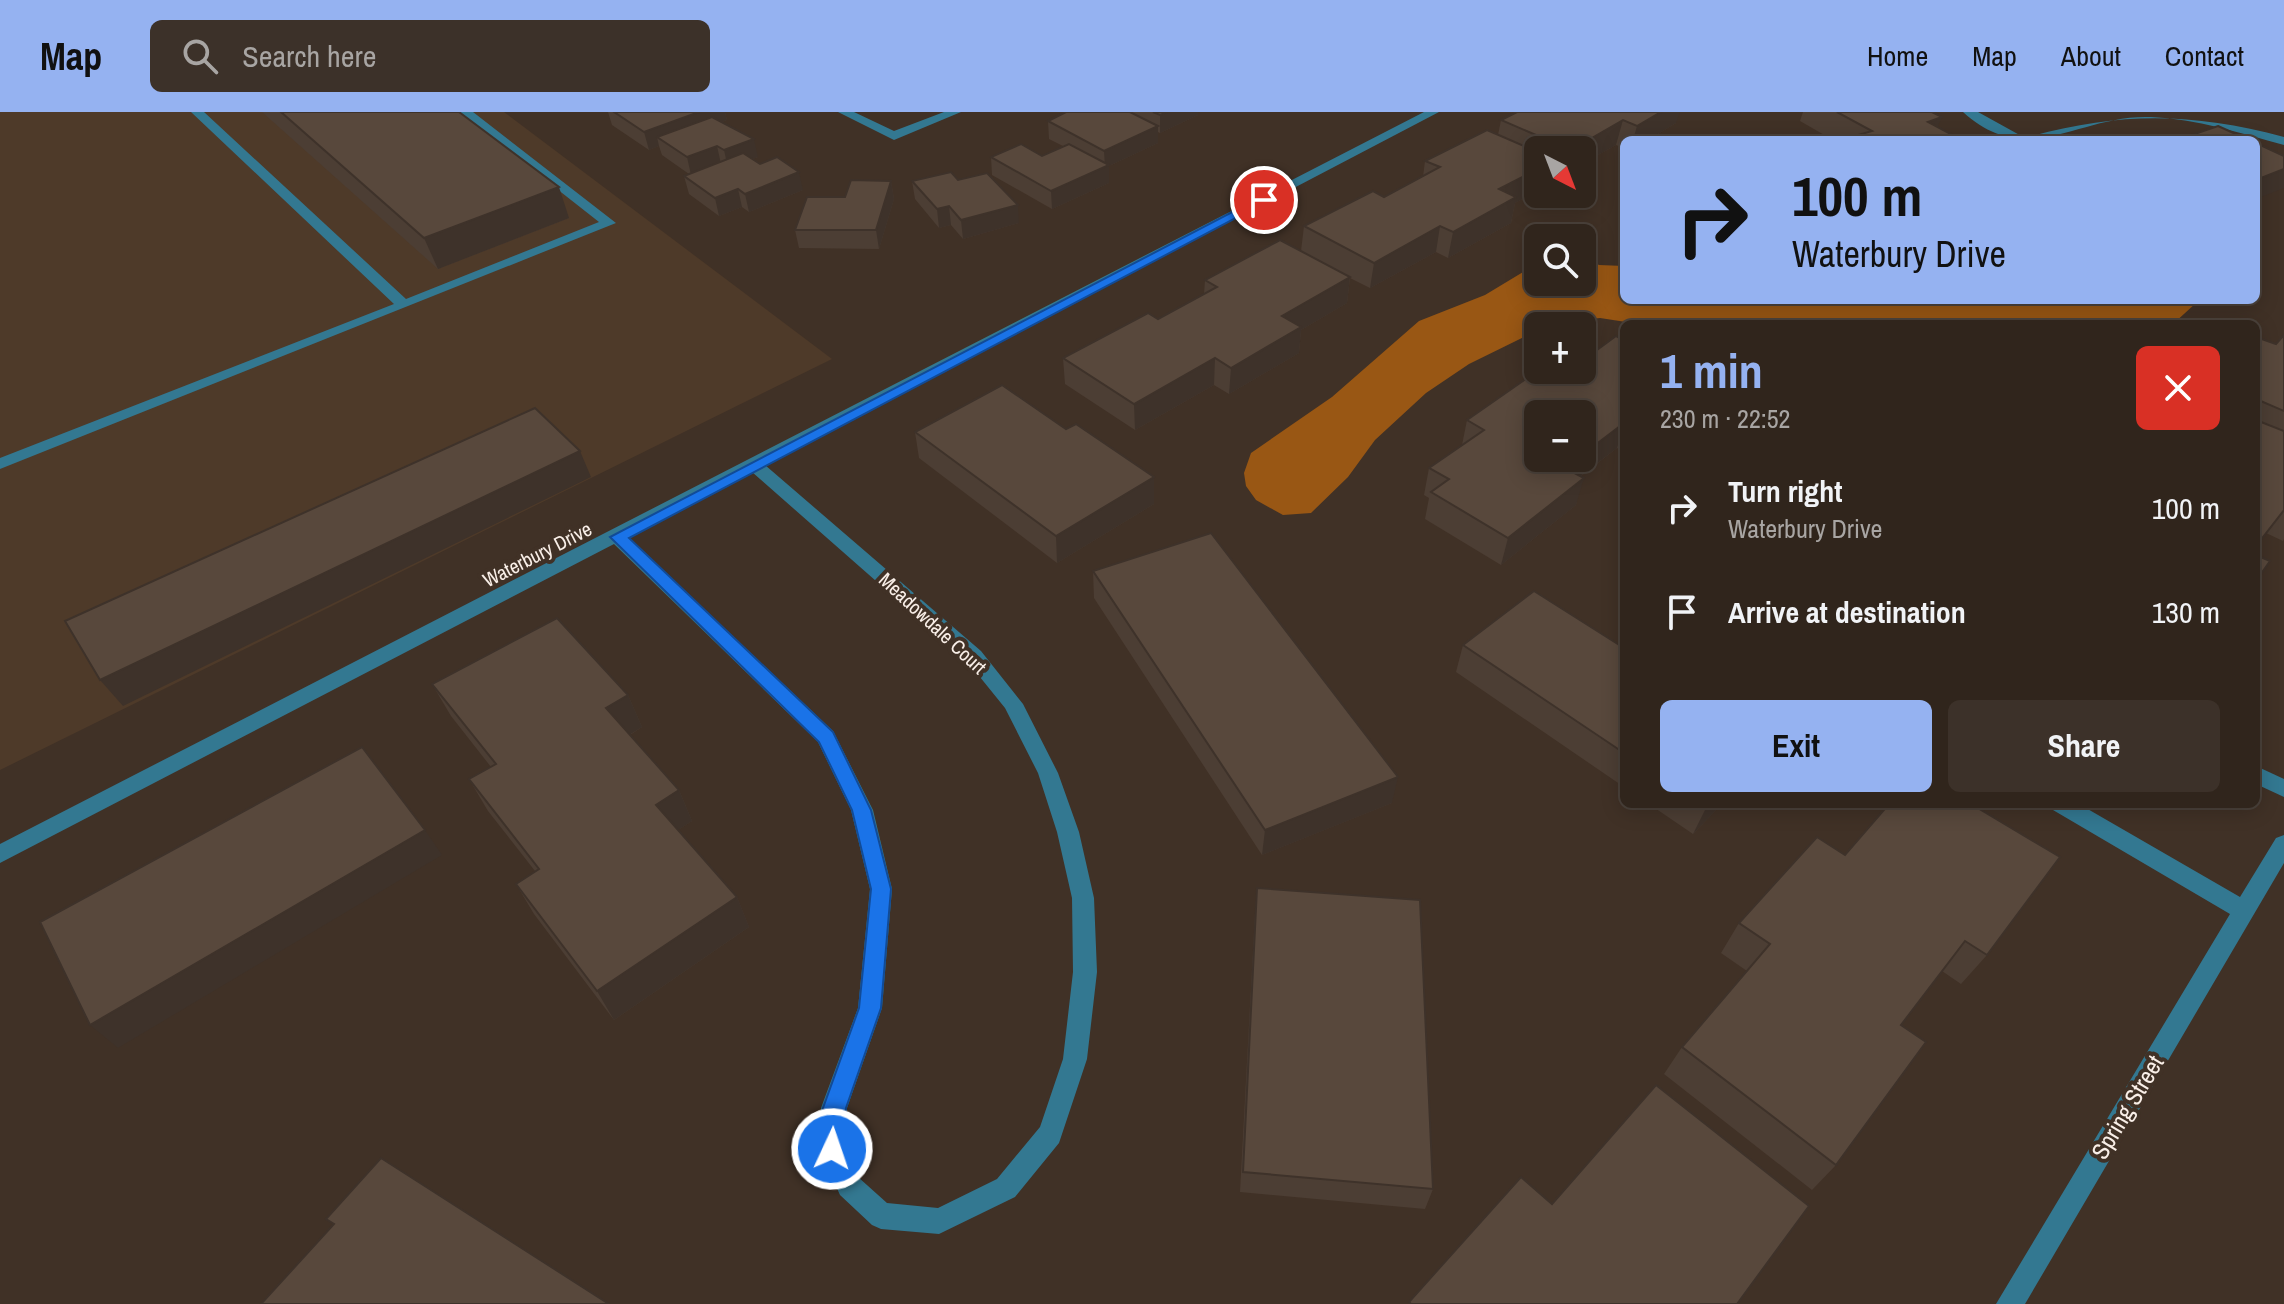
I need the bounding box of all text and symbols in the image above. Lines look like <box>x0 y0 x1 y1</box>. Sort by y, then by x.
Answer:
search box <box>150 20 710 92</box>
text: Map <box>40 31 102 82</box>
icon: search <box>178 34 222 78</box>
text: Search here <box>242 36 376 76</box>
text: Home <box>1867 37 1928 75</box>
text: Map <box>1972 37 2017 75</box>
text: About <box>2061 37 2121 75</box>
text: Contact <box>2165 37 2244 75</box>
north arrow <box>1524 136 1596 208</box>
map controls <box>1524 136 1596 472</box>
text: 100 m <box>1792 158 1922 233</box>
pin <box>1230 166 1298 234</box>
icon: right <box>1660 168 1764 272</box>
icon: arrive <box>1242 178 1286 222</box>
button: search <box>1524 224 1596 296</box>
text: Waterbury Drive <box>1792 230 2006 278</box>
button: + <box>1524 312 1596 384</box>
text: 1 min <box>1660 338 1763 403</box>
button: close <box>2136 346 2220 430</box>
button: − <box>1524 400 1596 472</box>
text: 230 m · 22:52 <box>1660 401 1790 436</box>
text: Turn right <box>1728 471 1842 511</box>
icon: right <box>1660 486 1704 530</box>
text: 100 m <box>2152 488 2220 528</box>
text: Waterbury Drive <box>1728 511 1882 546</box>
street label: Waterbury Drive <box>478 515 596 593</box>
street label: Meadowdale Court <box>873 566 993 680</box>
icon: arrive <box>1660 590 1704 634</box>
text: Arrive at destination <box>1728 592 1966 632</box>
text: 130 m <box>2152 592 2220 632</box>
button: Exit <box>1660 700 1932 792</box>
button: Share <box>1948 700 2220 792</box>
street label: Spring Street <box>2083 1049 2171 1165</box>
position arrow <box>790 1107 874 1191</box>

